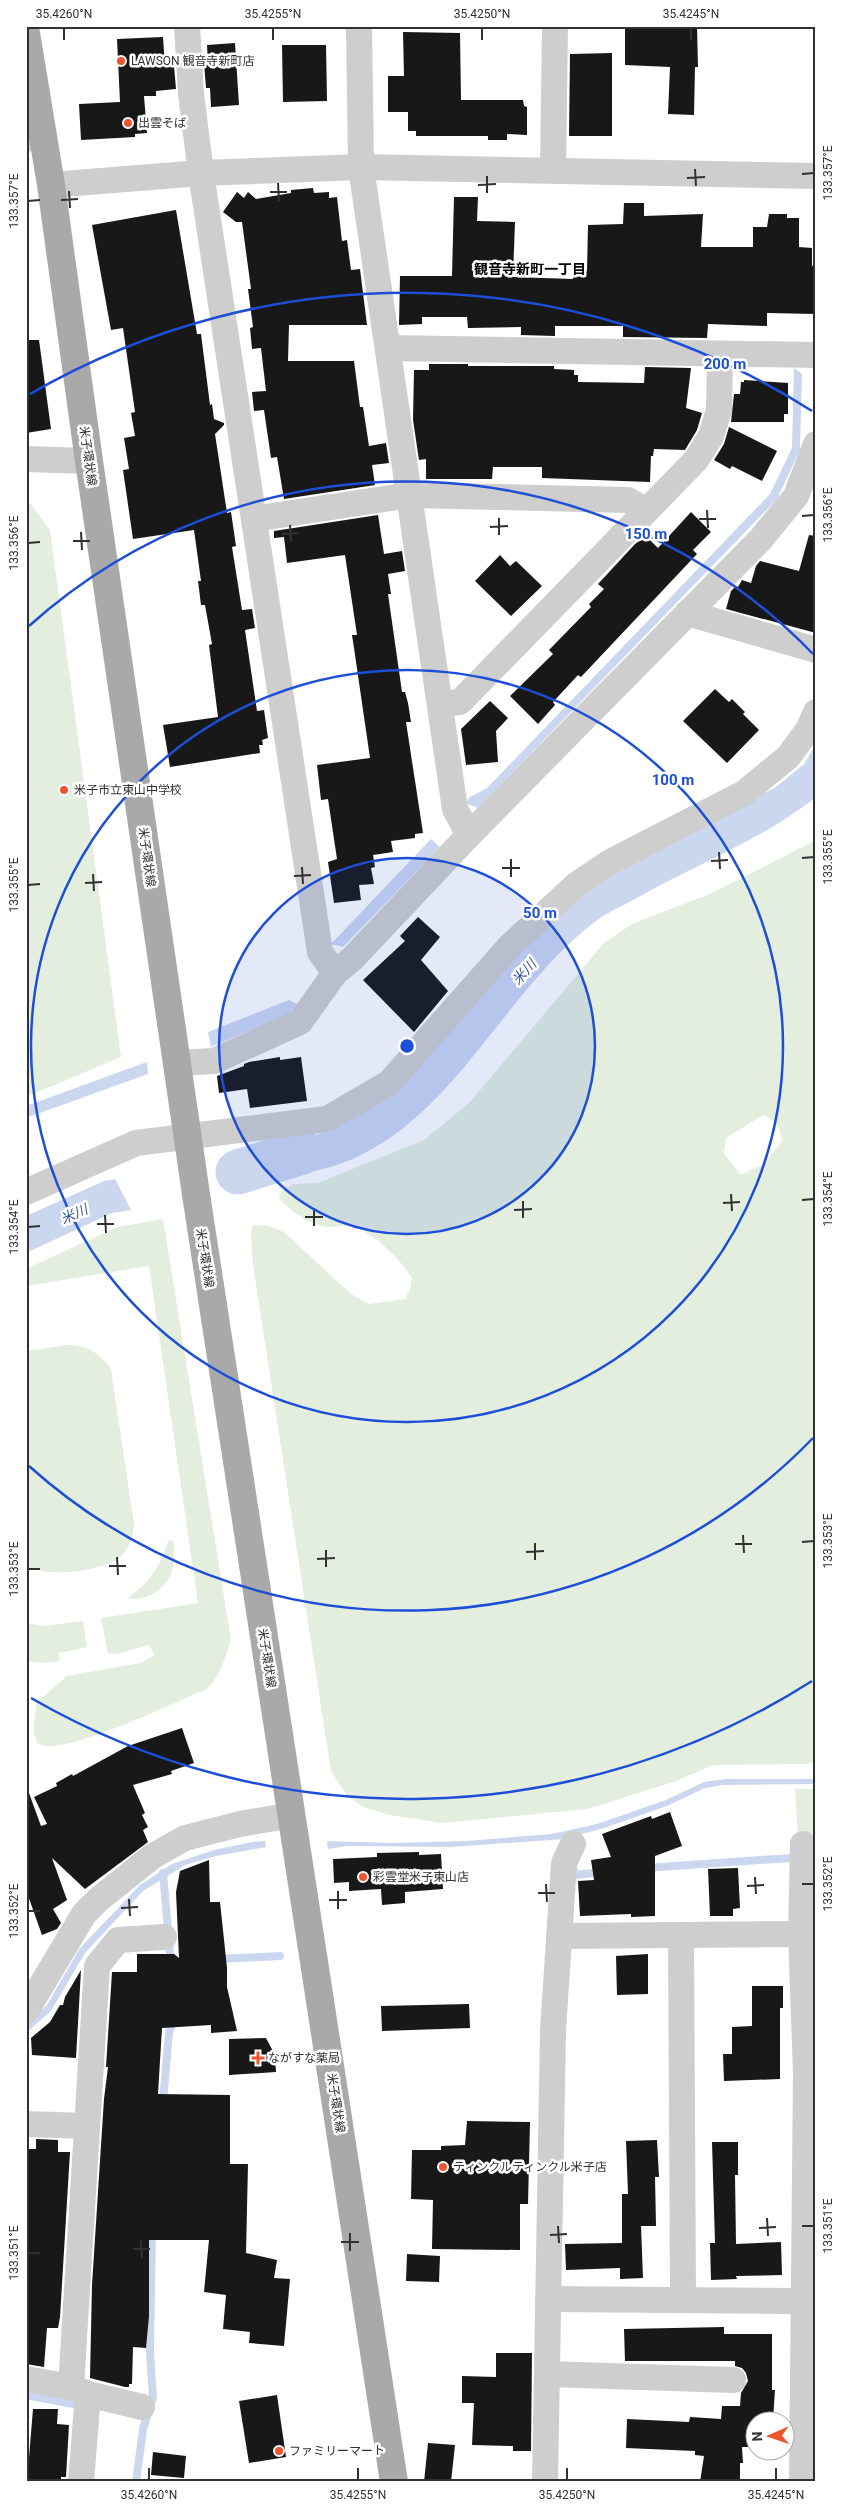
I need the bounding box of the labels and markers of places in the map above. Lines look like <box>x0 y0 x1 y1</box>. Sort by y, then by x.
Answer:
place label: LAWSON 観音寺新町店 <box>131 54 255 68</box>
marker: LAWSON 観音寺新町店 <box>115 55 127 67</box>
place label: 出雲そば <box>138 116 186 130</box>
marker: 出雲そば <box>122 117 134 129</box>
place label: 米子市立東山中学校 <box>74 783 182 797</box>
marker: 米子市立東山中学校 <box>58 784 70 796</box>
centre of rings <box>398 1037 416 1055</box>
place label: 彩雲堂米子東山店 <box>373 1870 469 1884</box>
marker: 彩雲堂米子東山店 <box>357 1871 369 1883</box>
place label: ながすな薬局 <box>268 2051 340 2065</box>
marker: ながすな薬局 <box>252 2052 264 2064</box>
place label: ティンクルティンクル米子店 <box>453 2160 607 2174</box>
marker: ティンクルティンクル米子店 <box>437 2161 449 2173</box>
place label: ファミリーマート <box>289 2444 385 2458</box>
marker: ファミリーマート <box>273 2445 285 2457</box>

